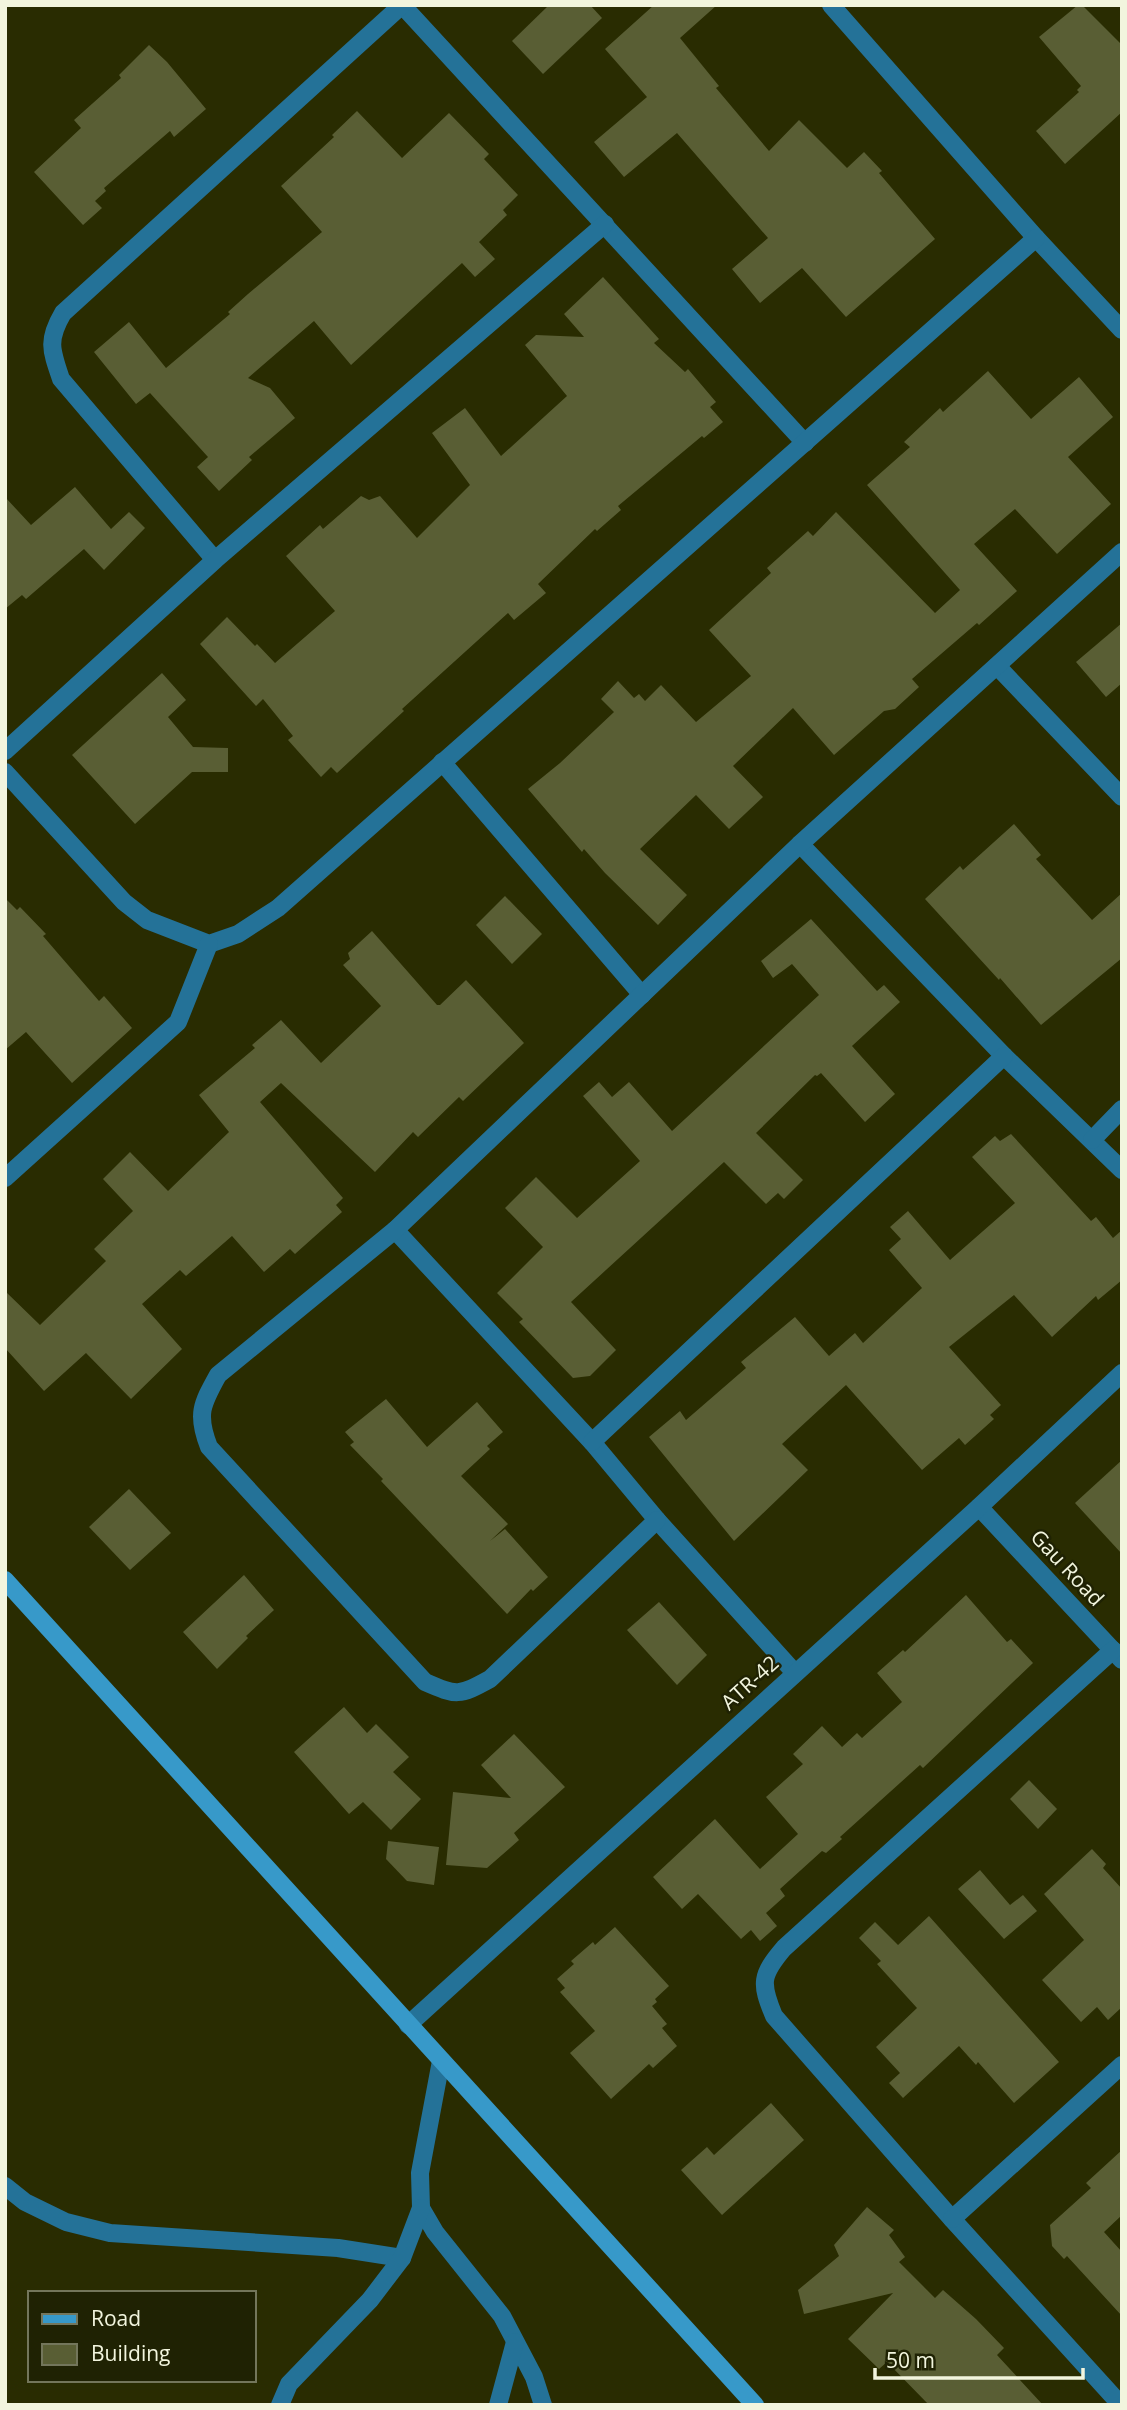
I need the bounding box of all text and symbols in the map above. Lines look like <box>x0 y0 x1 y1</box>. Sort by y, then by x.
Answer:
street label: Gau Road <box>1025 1523 1110 1612</box>
street label: ATR-42 <box>714 1649 784 1716</box>
legend <box>28 2291 256 2382</box>
text: Road <box>91 2304 141 2332</box>
scale bar <box>875 2336 1083 2380</box>
text: Building <box>91 2339 170 2367</box>
text: 50 m <box>886 2346 935 2374</box>

